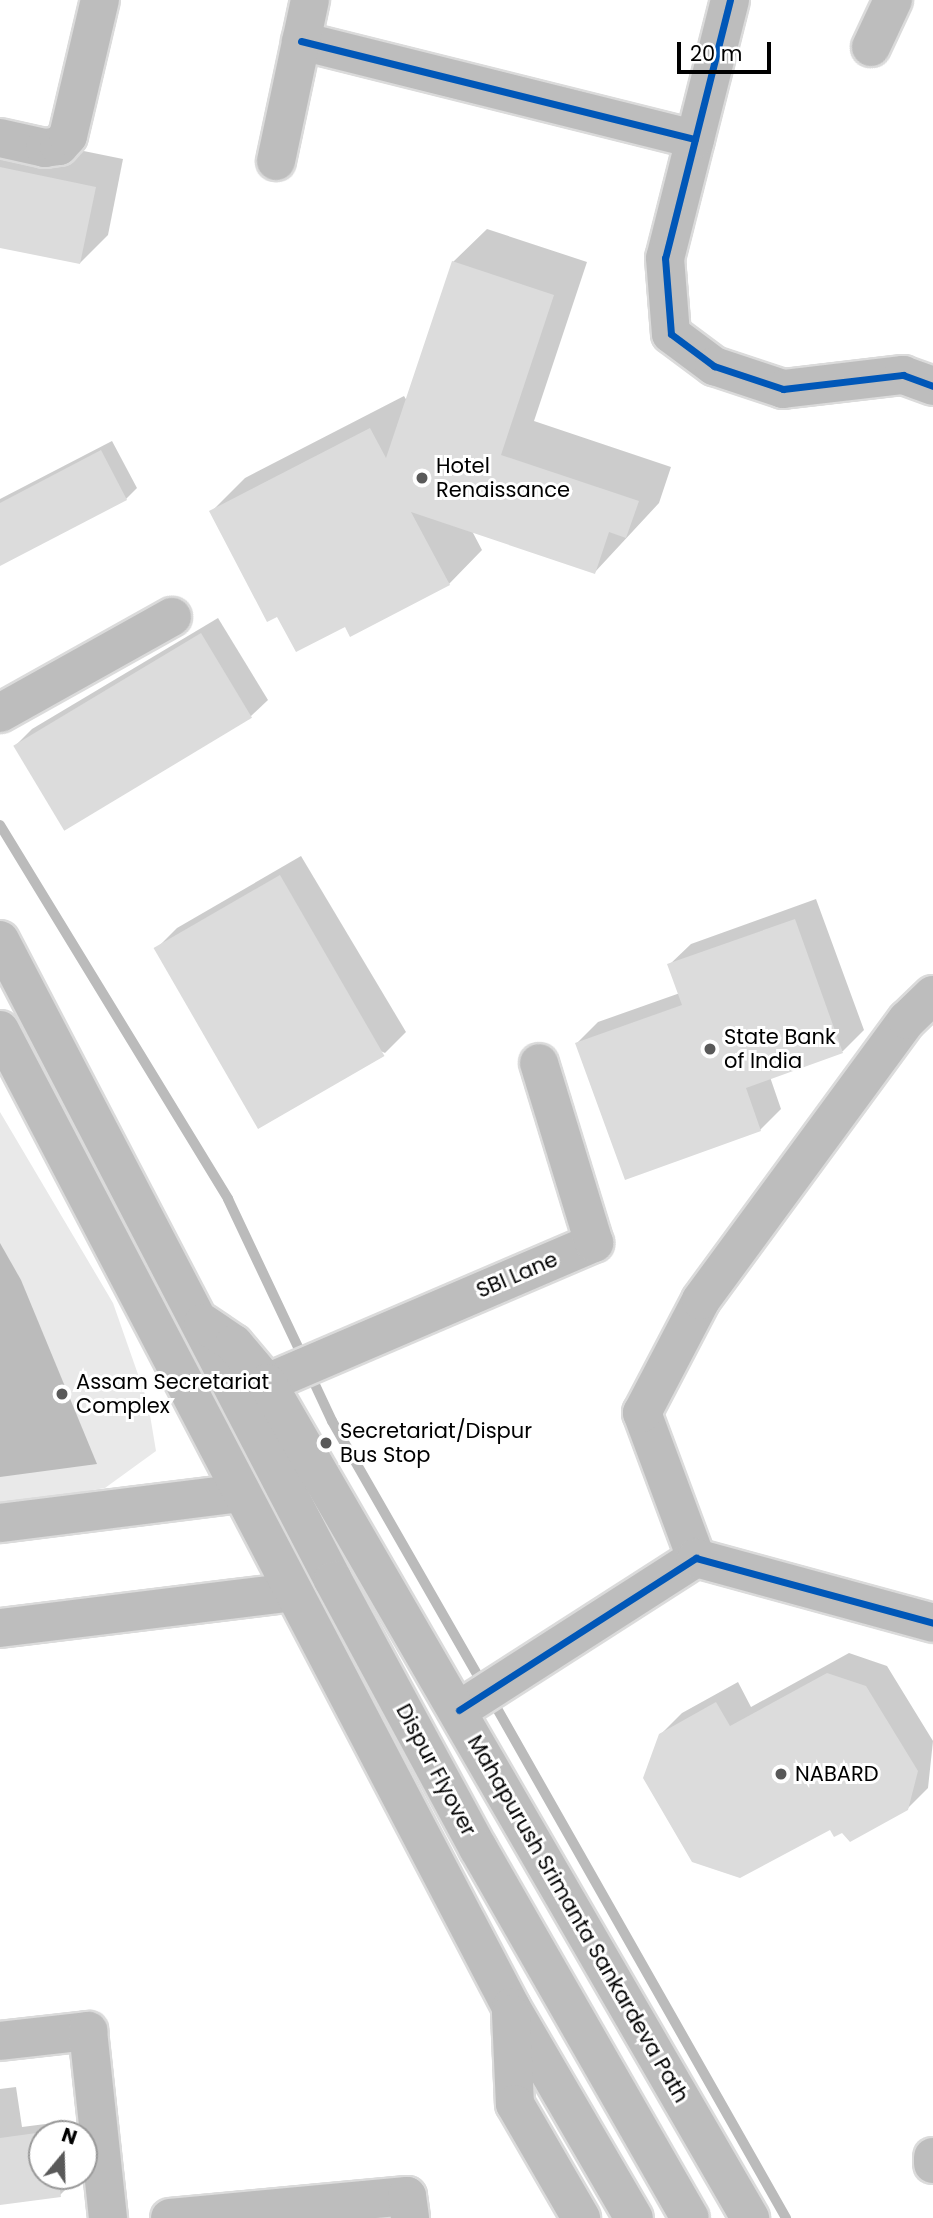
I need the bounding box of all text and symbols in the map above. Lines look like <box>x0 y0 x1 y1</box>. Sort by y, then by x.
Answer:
scale bar <box>681 28 776 72</box>
text: 20 m <box>690 39 743 68</box>
place label: Hotel Renaissance <box>436 453 570 503</box>
marker: Hotel Renaissance <box>414 470 430 486</box>
place label: State Bank of India <box>724 1024 836 1074</box>
marker: State Bank of India <box>702 1041 718 1057</box>
street label: SBI Lane <box>473 1247 561 1303</box>
place label: Assam Secretariat Complex <box>76 1369 269 1419</box>
marker: Assam Secretariat Complex <box>54 1386 70 1402</box>
place label: Secretariat/Dispur Bus Stop <box>340 1418 532 1468</box>
marker: Secretariat/Dispur Bus Stop <box>318 1435 334 1451</box>
street label: Dispur Flyover <box>391 1700 481 1840</box>
street label: Mahapurush Srimanta Sankardeva Path <box>462 1731 694 2107</box>
place label: NABARD <box>795 1761 879 1787</box>
marker: NABARD <box>773 1766 789 1782</box>
north arrow <box>28 2120 98 2190</box>
text: N <box>58 2121 80 2152</box>

